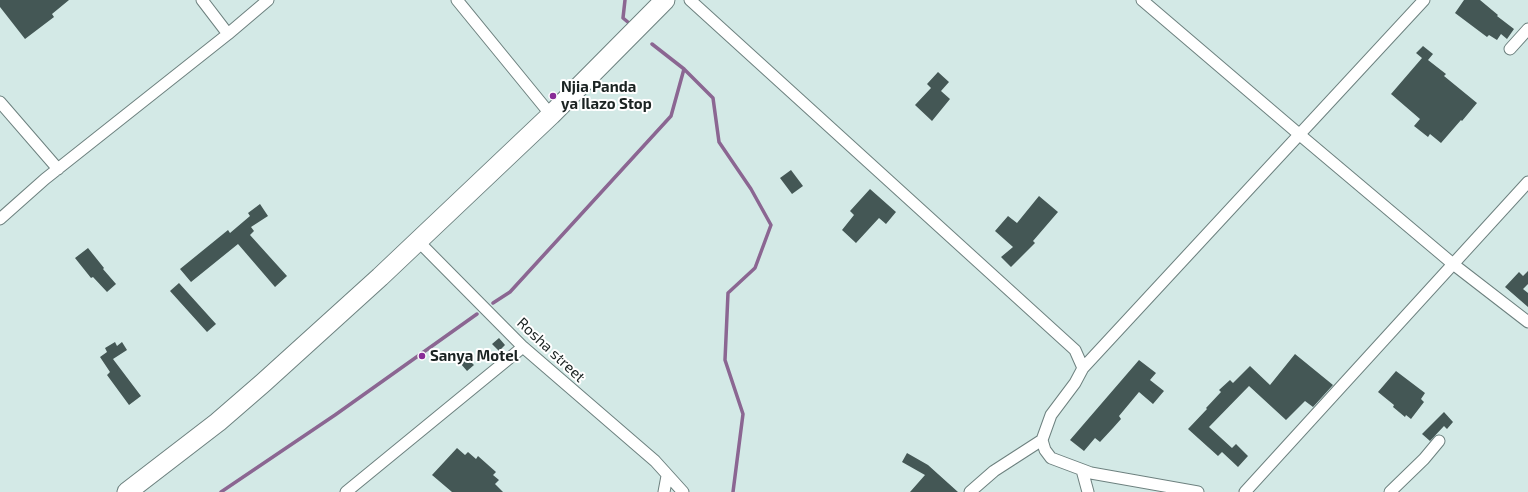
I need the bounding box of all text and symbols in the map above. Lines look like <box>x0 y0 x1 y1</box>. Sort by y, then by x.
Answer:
place label: Njia Panda ya Ilazo Stop <box>561 78 652 113</box>
marker: Njia Panda ya Ilazo Stop <box>548 91 558 101</box>
street label: Rosha street <box>513 314 589 386</box>
place label: Sanya Motel <box>430 347 519 365</box>
marker: Sanya Motel <box>417 351 427 361</box>

